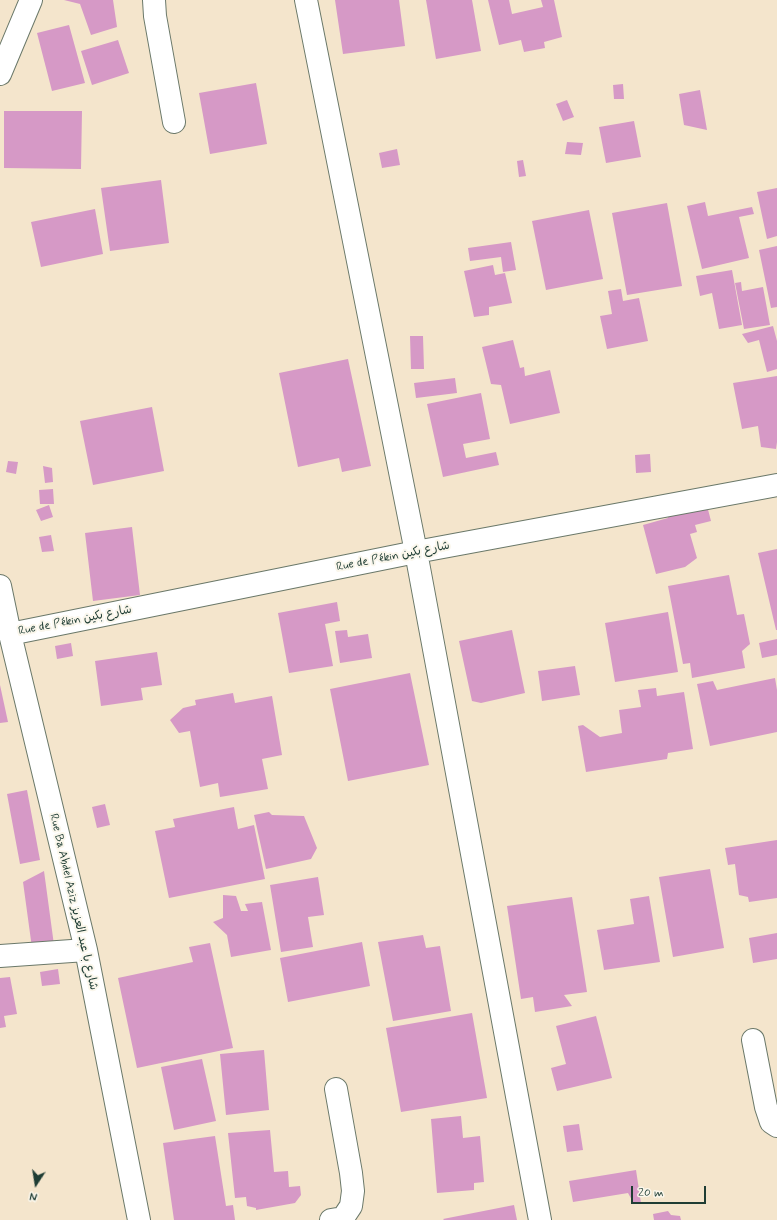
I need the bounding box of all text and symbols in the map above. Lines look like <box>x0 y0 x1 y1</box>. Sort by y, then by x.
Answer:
street label: Rue de Pékin شارع بكين <box>335 539 451 575</box>
street label: Rue de Pékin شارع بكين <box>17 603 133 639</box>
street label: Rue Ba Abdel Aziz شارع با عبد العزيز <box>46 812 100 992</box>
north arrow <box>16 1164 56 1204</box>
scale bar <box>633 1178 708 1204</box>
text: 20 m <box>638 1185 664 1201</box>
text: N <box>28 1188 39 1203</box>

